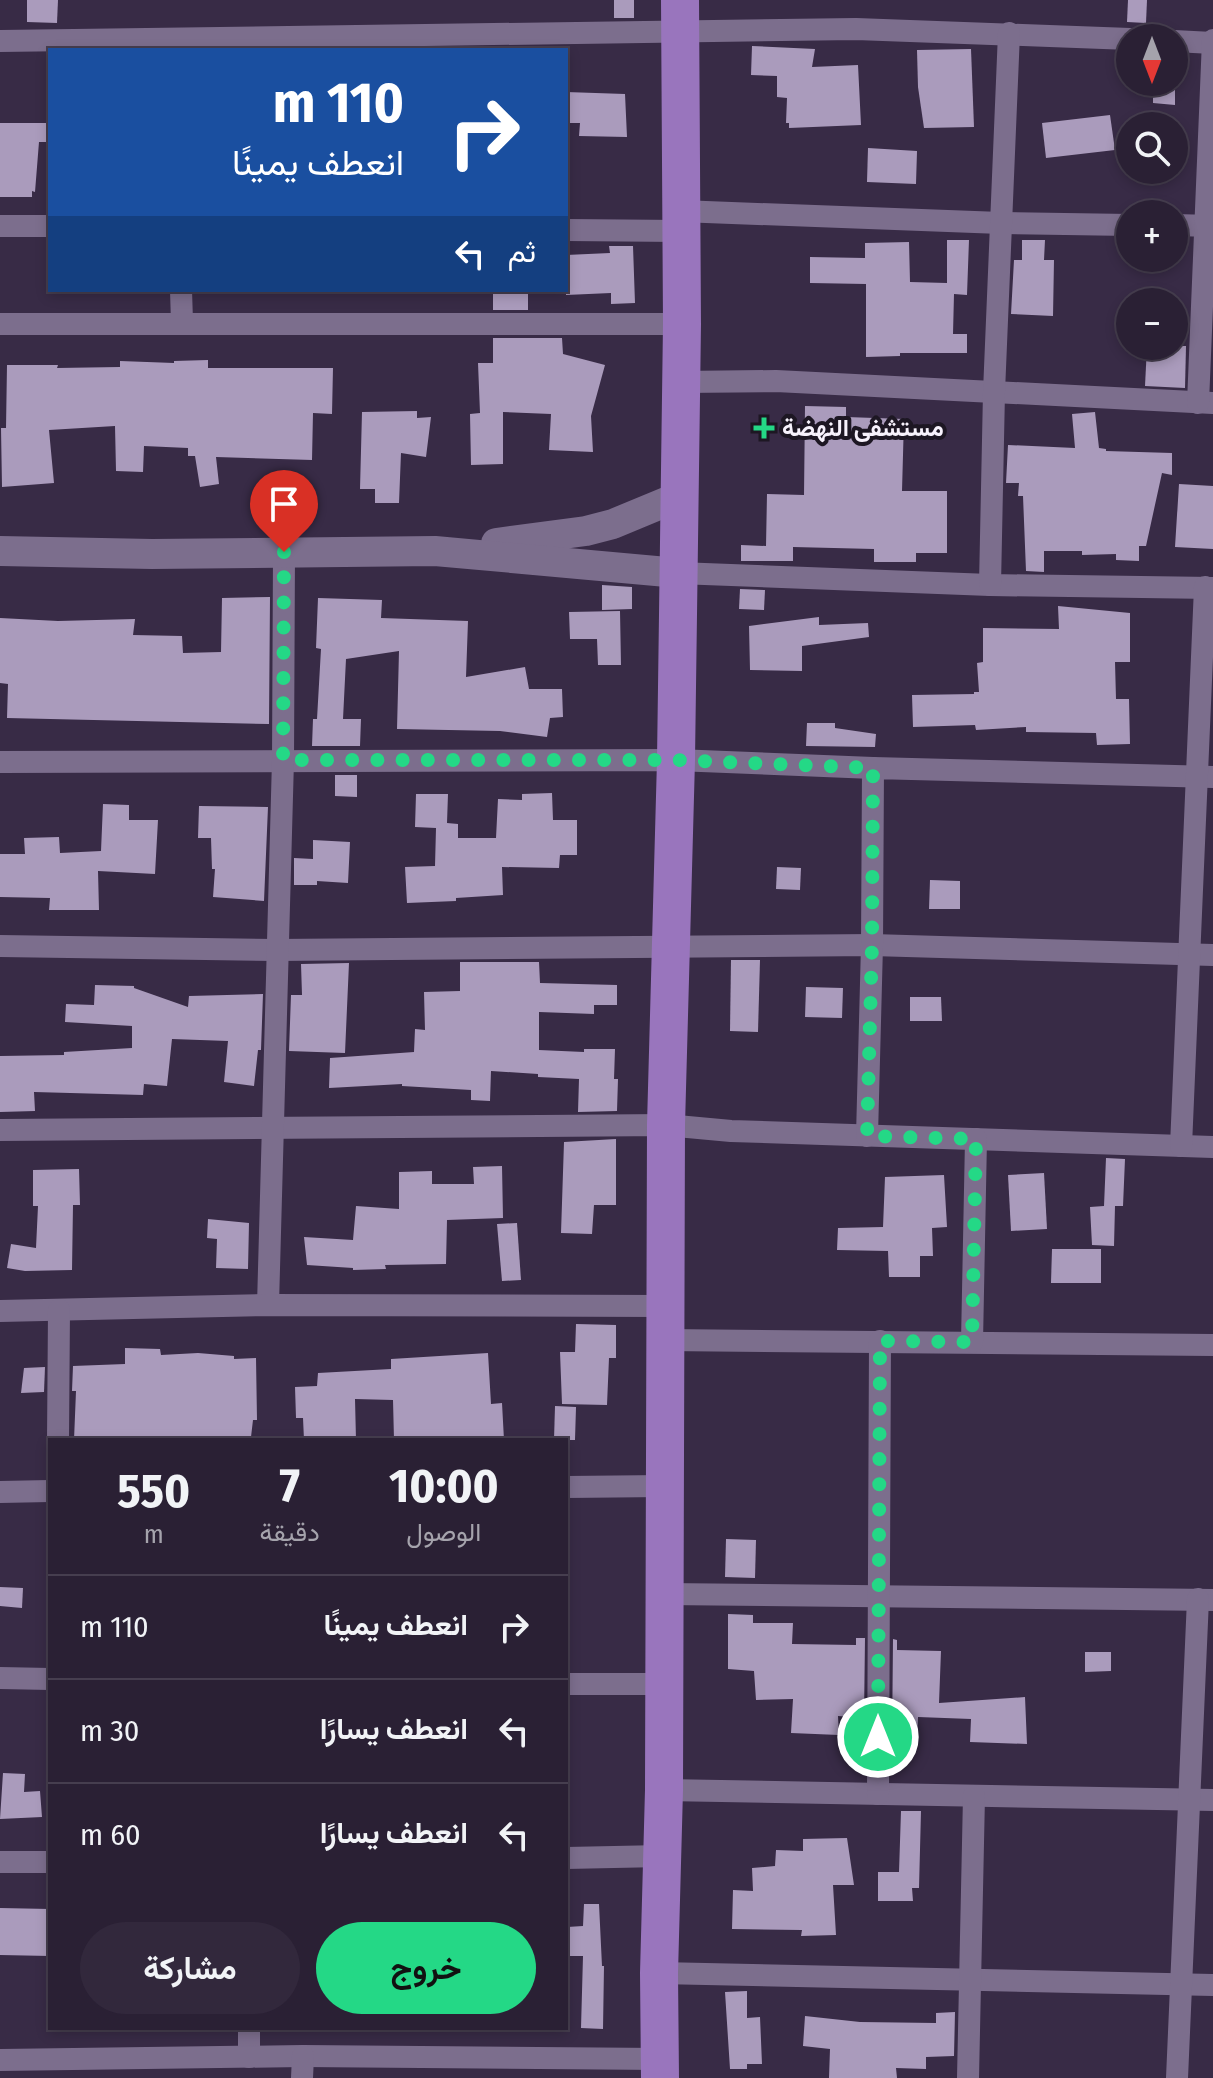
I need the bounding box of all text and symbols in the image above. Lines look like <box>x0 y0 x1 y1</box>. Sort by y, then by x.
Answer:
north arrow <box>1116 24 1188 96</box>
map controls <box>1116 24 1188 360</box>
text: 110 m <box>273 70 404 137</box>
icon: right <box>432 80 536 184</box>
button: search <box>1116 112 1188 184</box>
text: انعطف يمينًا <box>232 141 404 185</box>
button: + <box>1116 200 1188 272</box>
icon: left <box>448 232 492 276</box>
text: ثم <box>508 234 536 270</box>
button: − <box>1116 288 1188 360</box>
place label: مستشفى النهضة <box>782 414 944 443</box>
marker: مستشفى النهضة <box>753 417 775 439</box>
pin <box>250 470 318 552</box>
icon: arrive <box>262 482 306 526</box>
text: 7 <box>279 1457 300 1515</box>
text: 10:00 <box>389 1457 499 1515</box>
text: 550 <box>117 1462 190 1520</box>
text: دقيقة <box>260 1517 320 1548</box>
text: الوصول <box>406 1517 481 1548</box>
text: m <box>144 1519 164 1550</box>
icon: right <box>492 1605 536 1649</box>
text: انعطف يمينًا <box>323 1607 468 1643</box>
text: 110 m <box>80 1609 149 1645</box>
position arrow <box>836 1695 920 1779</box>
icon: left <box>492 1709 536 1753</box>
text: انعطف يسارًا <box>320 1711 468 1747</box>
text: 30 m <box>80 1713 139 1749</box>
icon: left <box>492 1813 536 1857</box>
text: انعطف يسارًا <box>320 1815 468 1851</box>
text: 60 m <box>80 1817 141 1853</box>
button: مشاركة <box>80 1922 300 2014</box>
button: خروج <box>316 1922 536 2014</box>

